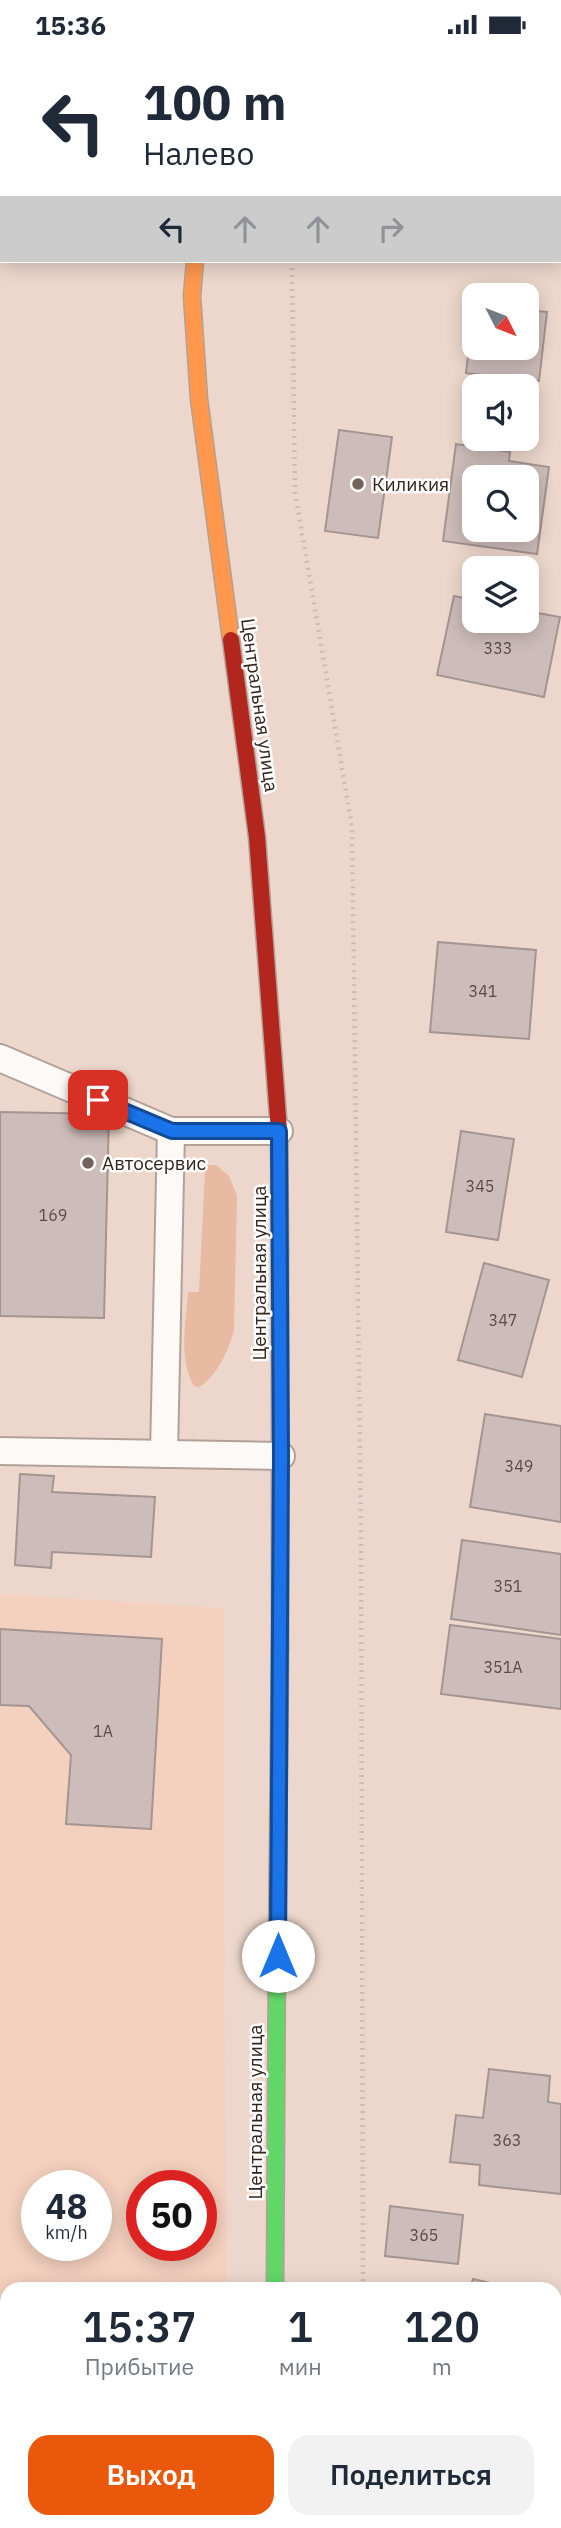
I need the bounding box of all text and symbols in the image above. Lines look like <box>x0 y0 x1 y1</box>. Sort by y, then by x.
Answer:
text: 15:36 <box>35 8 106 42</box>
text: 100 m <box>143 70 287 133</box>
icon: left <box>28 77 119 168</box>
text: Налево <box>143 132 254 174</box>
icon: left <box>153 210 191 248</box>
icon: ahead <box>226 210 264 248</box>
icon: ahead <box>299 210 337 248</box>
icon: right <box>372 210 410 248</box>
north arrow <box>462 283 539 361</box>
map controls <box>462 283 539 633</box>
button: sound <box>462 374 539 451</box>
button: search <box>462 465 539 542</box>
place label: Киликия <box>372 472 449 496</box>
marker: Киликия <box>350 476 366 492</box>
button: layers <box>462 556 539 633</box>
street label: Центральная улица <box>236 617 284 793</box>
house number: 333 <box>484 638 512 658</box>
house number: 341 <box>469 981 497 1001</box>
pin <box>68 1070 128 1130</box>
icon: arrive <box>79 1081 117 1119</box>
place label: Автосервис <box>102 1151 207 1175</box>
marker: Автосервис <box>80 1155 96 1171</box>
house number: 345 <box>466 1176 494 1196</box>
street label: Центральная улица <box>247 1186 271 1360</box>
house number: 169 <box>39 1205 67 1225</box>
house number: 347 <box>489 1310 517 1330</box>
house number: 349 <box>505 1456 533 1476</box>
house number: 351 <box>494 1576 522 1596</box>
house number: 351А <box>483 1657 523 1677</box>
house number: 1А <box>93 1721 113 1741</box>
position arrow <box>241 1919 315 1993</box>
street label: Центральная улица <box>243 2025 267 2199</box>
house number: 363 <box>493 2130 521 2150</box>
speed limit sign: 50 <box>126 2170 217 2261</box>
text: 48 <box>45 2183 88 2229</box>
text: km/h <box>45 2221 88 2244</box>
house number: 365 <box>410 2225 438 2245</box>
text: 15:37 <box>82 2299 196 2354</box>
text: 1 <box>288 2299 313 2354</box>
text: 120 <box>404 2299 480 2354</box>
text: Прибытие <box>85 2351 194 2381</box>
text: мин <box>279 2351 322 2381</box>
text: m <box>432 2351 452 2381</box>
button: Выход <box>28 2435 274 2515</box>
button: Поделиться <box>288 2435 534 2515</box>

